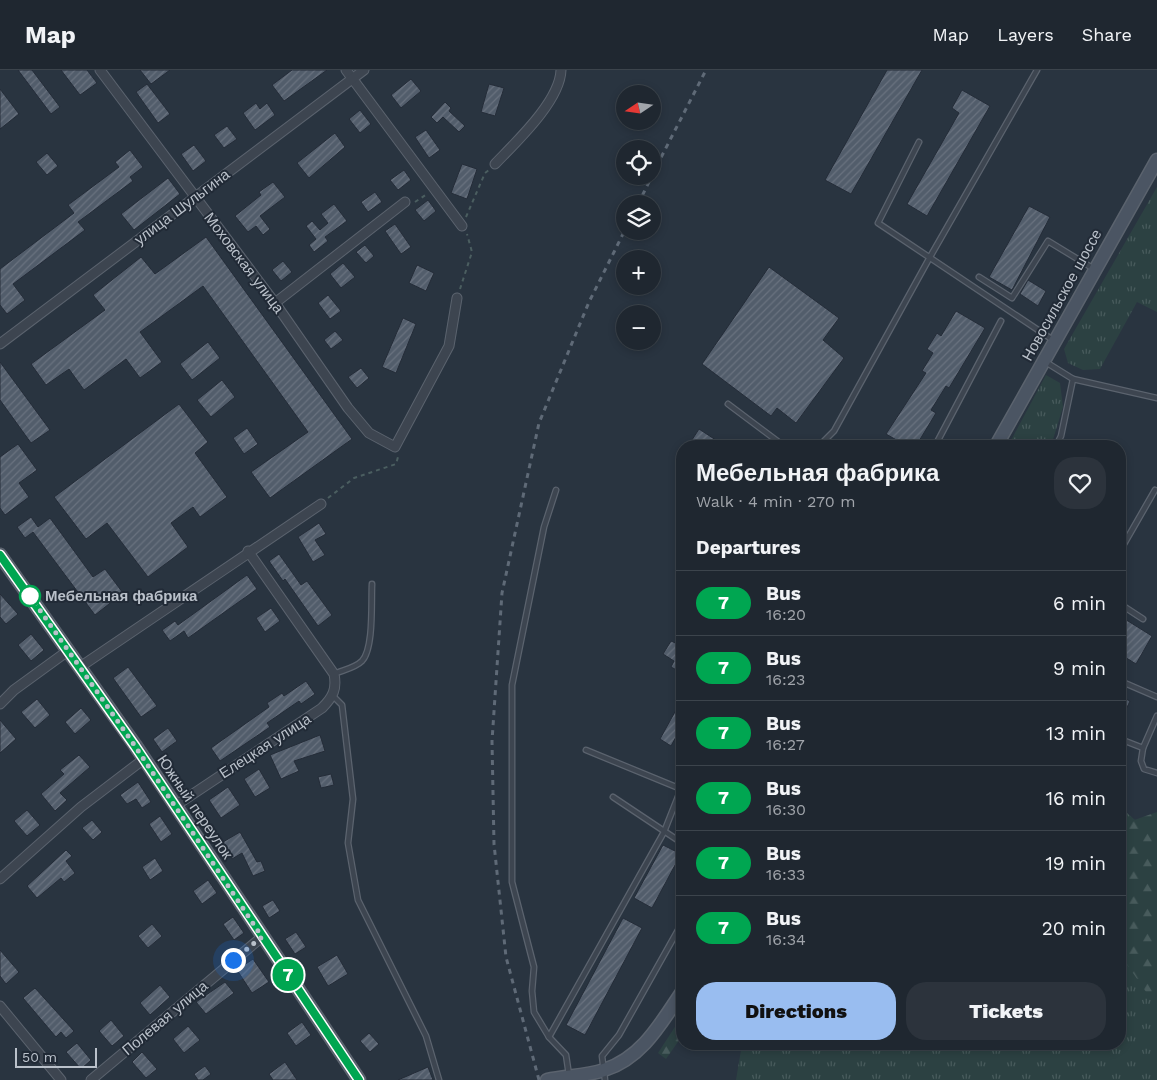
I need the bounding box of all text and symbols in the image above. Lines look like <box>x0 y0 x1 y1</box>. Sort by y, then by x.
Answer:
text: Map <box>25 21 76 49</box>
text: Map <box>932 24 969 45</box>
text: Layers <box>997 24 1054 45</box>
text: Share <box>1082 24 1132 45</box>
north arrow <box>616 85 661 130</box>
map controls <box>616 85 661 350</box>
button: locate <box>616 140 661 185</box>
street label: улица Шульгина <box>131 165 234 249</box>
button: layers <box>616 195 661 240</box>
street label: Моховская улица <box>200 209 288 317</box>
street label: Новосильское шоссе <box>1018 226 1106 364</box>
button: + <box>616 250 661 295</box>
button: − <box>616 305 661 350</box>
button: heart <box>1054 457 1106 509</box>
text: Мебельная фабрика <box>696 459 939 487</box>
text: Walk · 4 min · 270 m <box>696 492 855 511</box>
text: Departures <box>696 536 801 559</box>
text: Bus <box>766 582 801 605</box>
marker: Мебельная фабрика <box>19 585 41 607</box>
place label: Мебельная фабрика <box>45 587 198 605</box>
text: 7 <box>718 592 729 613</box>
text: 6 min <box>1053 592 1106 615</box>
text: 16:20 <box>766 605 806 624</box>
text: Bus <box>766 647 801 670</box>
text: 7 <box>718 657 729 678</box>
text: 9 min <box>1053 657 1106 680</box>
text: 16:23 <box>766 670 805 689</box>
street label: Елецкая улица <box>216 709 315 782</box>
text: Bus <box>766 712 801 735</box>
text: 7 <box>718 722 729 743</box>
text: 13 min <box>1046 722 1106 745</box>
text: 16:27 <box>766 735 805 754</box>
street label: Южный переулок <box>154 752 237 863</box>
text: Bus <box>766 777 801 800</box>
text: 7 <box>718 787 729 808</box>
text: 16 min <box>1046 787 1106 810</box>
text: 16:30 <box>766 800 806 819</box>
text: Bus <box>766 842 801 865</box>
text: 7 <box>718 852 729 873</box>
text: 19 min <box>1045 852 1106 875</box>
text: 16:33 <box>766 865 805 884</box>
text: Bus <box>766 907 801 930</box>
text: 7 <box>718 917 729 938</box>
text: 20 min <box>1042 917 1106 940</box>
text: 16:34 <box>766 930 806 949</box>
your location <box>221 948 246 973</box>
line badge: 7 <box>272 959 304 991</box>
text: 7 <box>283 964 293 985</box>
street label: Полевая улица <box>118 976 212 1059</box>
button: Directions <box>696 982 896 1040</box>
button: Tickets <box>906 982 1106 1040</box>
scale bar <box>15 1045 98 1068</box>
text: 50 m <box>22 1049 57 1065</box>

